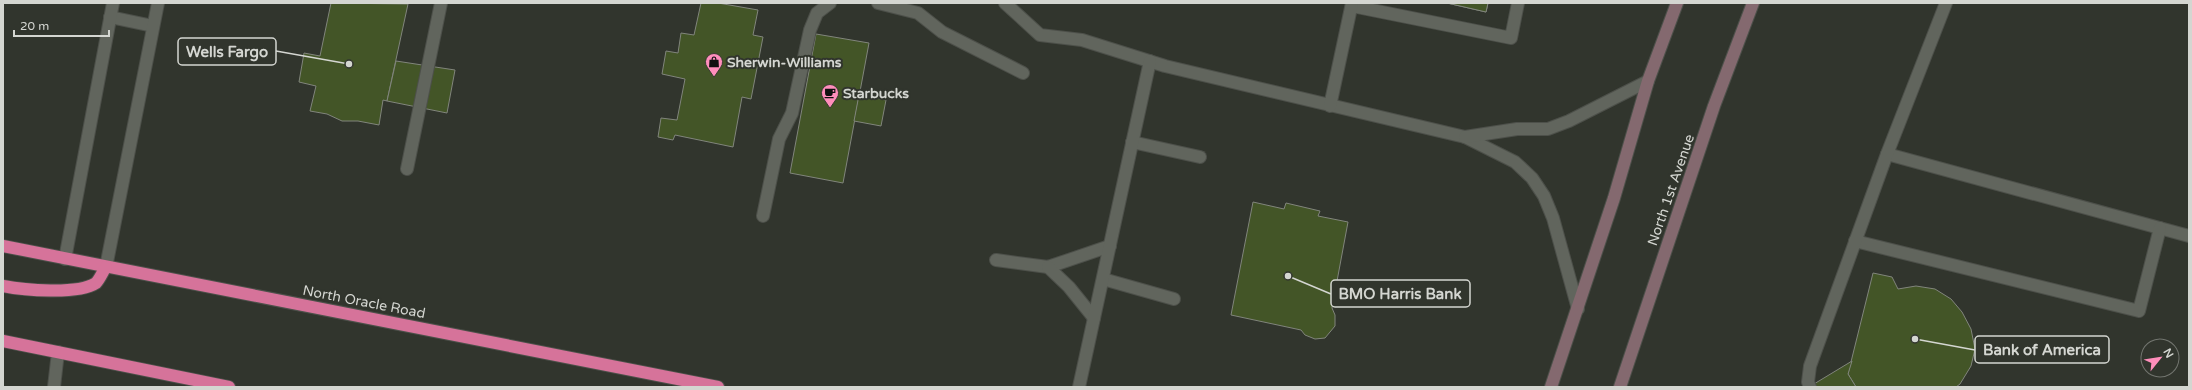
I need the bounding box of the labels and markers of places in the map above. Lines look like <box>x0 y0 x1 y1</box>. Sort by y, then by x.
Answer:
callout: Wells Fargo <box>178 38 276 65</box>
shop icon: Sherwin-Williams <box>704 52 724 77</box>
place label: Sherwin-Williams <box>727 54 842 71</box>
cafe icon: Starbucks <box>820 83 840 108</box>
place label: Starbucks <box>843 85 909 102</box>
callout: BMO Harris Bank <box>1331 280 1470 307</box>
callout: Bank of America <box>1975 336 2109 363</box>

